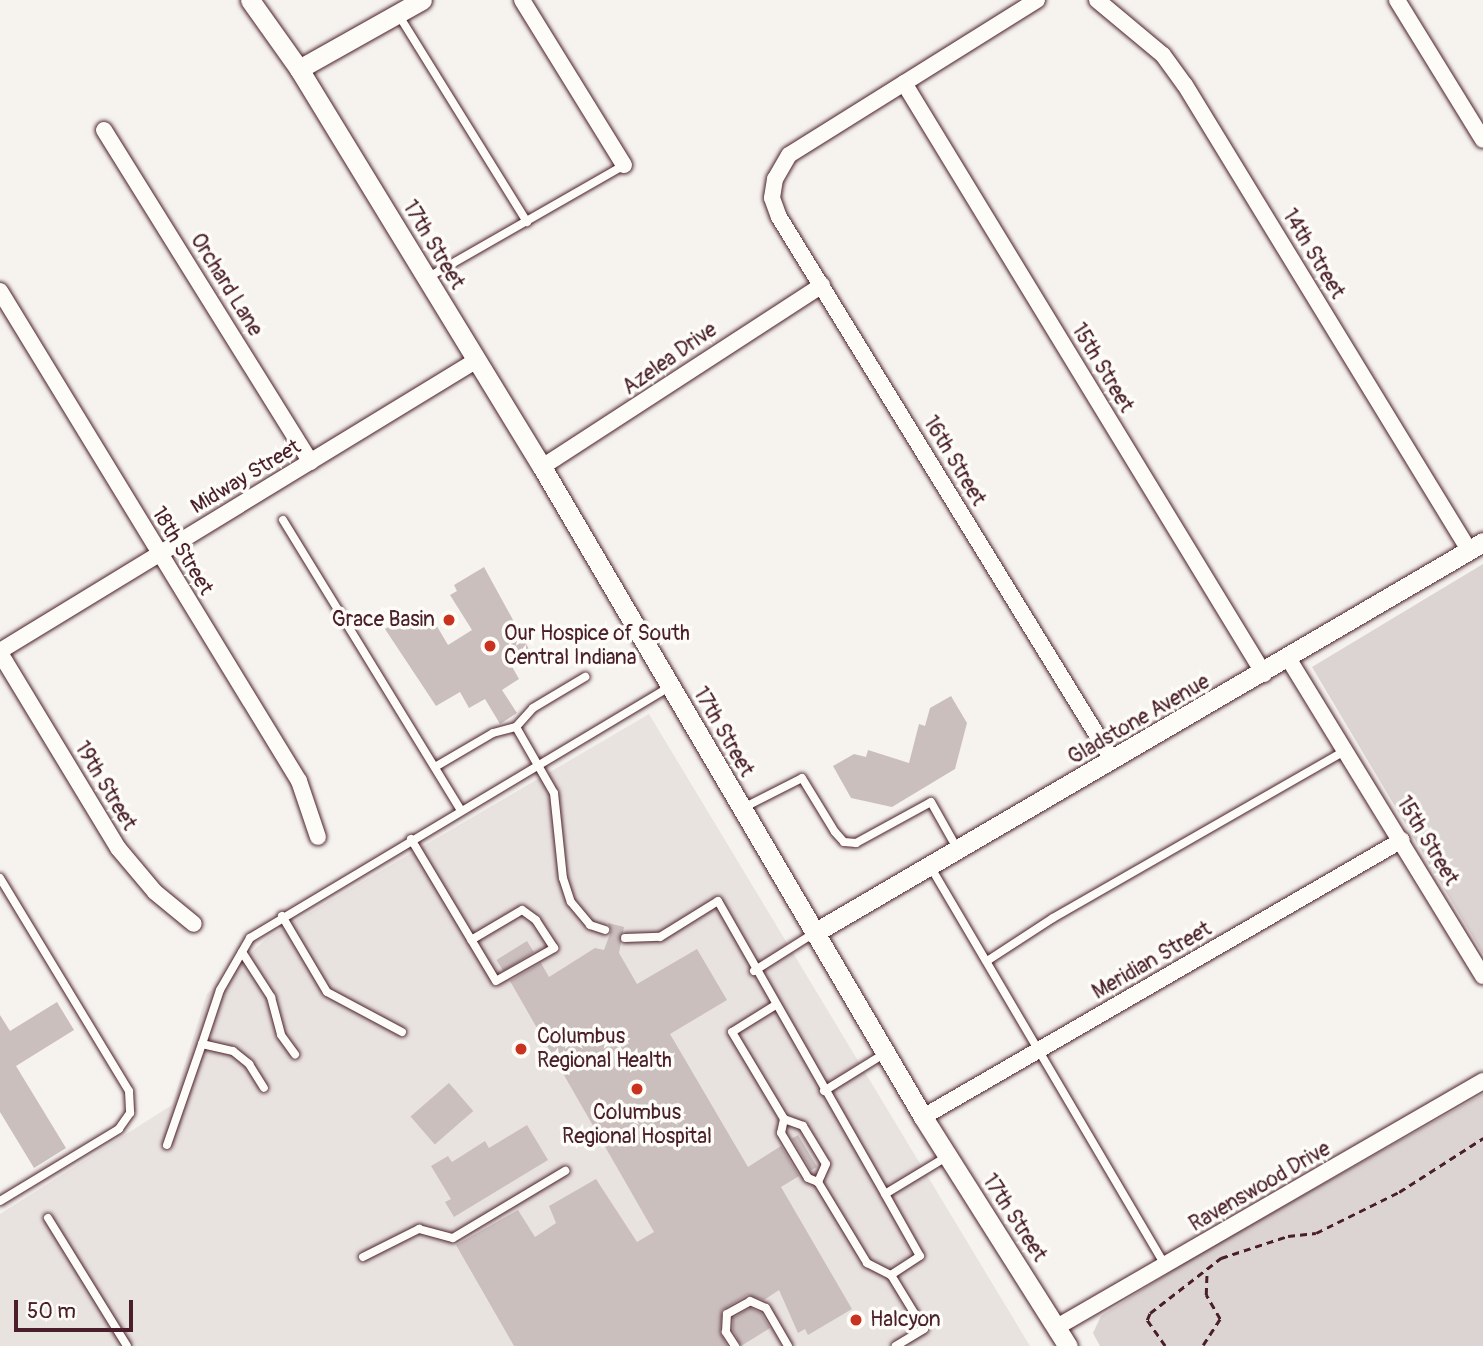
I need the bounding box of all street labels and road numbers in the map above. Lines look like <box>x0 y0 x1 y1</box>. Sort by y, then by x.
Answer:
street label: 17th Street <box>397 196 469 294</box>
street label: 14th Street <box>1276 205 1350 303</box>
street label: Orchard Lane <box>185 229 267 341</box>
street label: Azelea Drive <box>618 317 722 401</box>
street label: 15th Street <box>1066 319 1138 417</box>
street label: 16th Street <box>917 412 991 510</box>
street label: Midway Street <box>187 434 305 520</box>
street label: 18th Street <box>146 502 218 600</box>
street label: Gladstone Avenue <box>1064 669 1214 771</box>
street label: 17th Street <box>687 683 759 781</box>
street label: 19th Street <box>69 737 141 835</box>
street label: 15th Street <box>1391 792 1463 890</box>
street label: Meridian Street <box>1088 917 1216 1005</box>
street label: Ravenswood Drive <box>1185 1136 1335 1238</box>
street label: 17th Street <box>976 1170 1052 1266</box>

